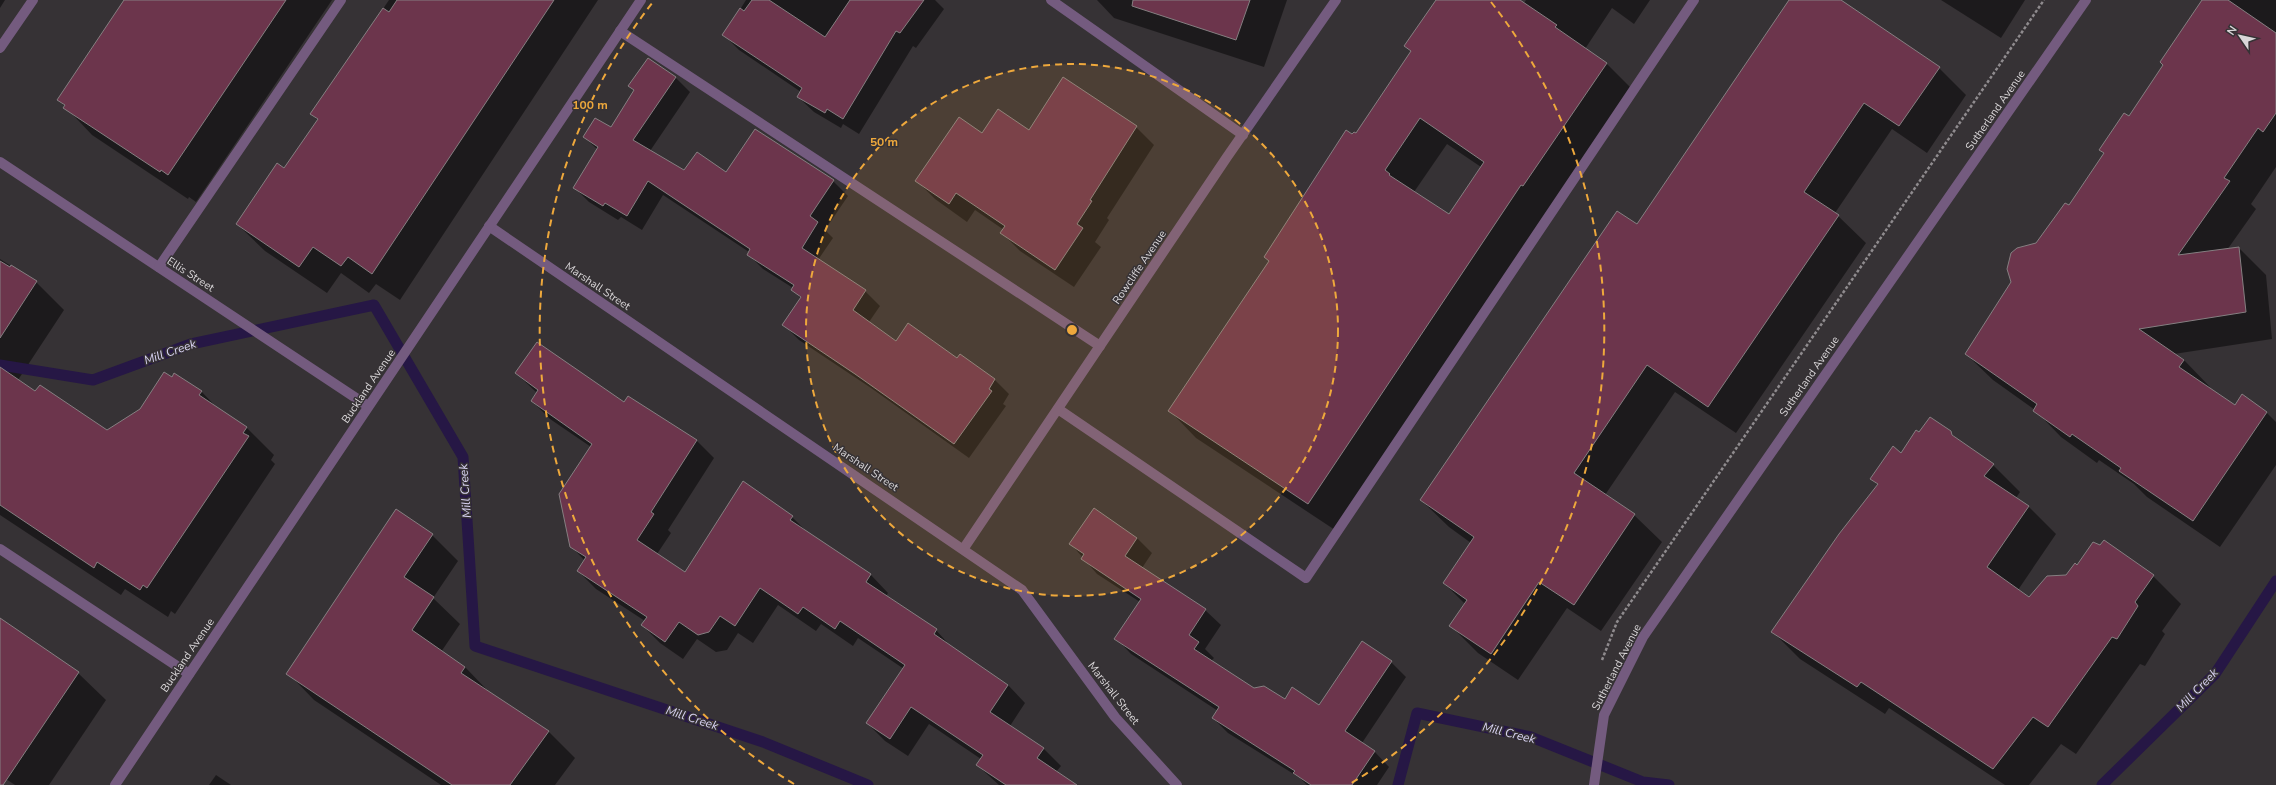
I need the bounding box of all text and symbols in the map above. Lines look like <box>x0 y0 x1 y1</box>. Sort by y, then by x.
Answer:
north arrow <box>2220 16 2260 56</box>
text: N <box>2224 23 2241 38</box>
street label: Sutherland Avenue <box>1962 67 2029 153</box>
text: 100 m <box>572 97 608 113</box>
text: 50 m <box>870 134 898 150</box>
street label: Rowcliffe Avenue <box>1109 227 1170 307</box>
street label: Ellis Street <box>164 254 217 295</box>
street label: Marshall Street <box>562 259 633 314</box>
centre of rings <box>1065 323 1079 337</box>
street label: Sutherland Avenue <box>1776 333 1843 419</box>
water label: Mill Creek <box>142 335 199 368</box>
street label: Buckland Avenue <box>338 346 399 426</box>
street label: Marshall Street <box>830 440 901 495</box>
water label: Mill Creek <box>455 462 475 519</box>
street label: Buckland Avenue <box>157 615 218 695</box>
street label: Sutherland Avenue <box>1588 621 1645 713</box>
street label: Marshall Street <box>1084 659 1143 728</box>
water label: Mill Creek <box>2172 664 2222 715</box>
water label: Mill Creek <box>664 702 721 734</box>
water label: Mill Creek <box>1481 719 1538 748</box>

